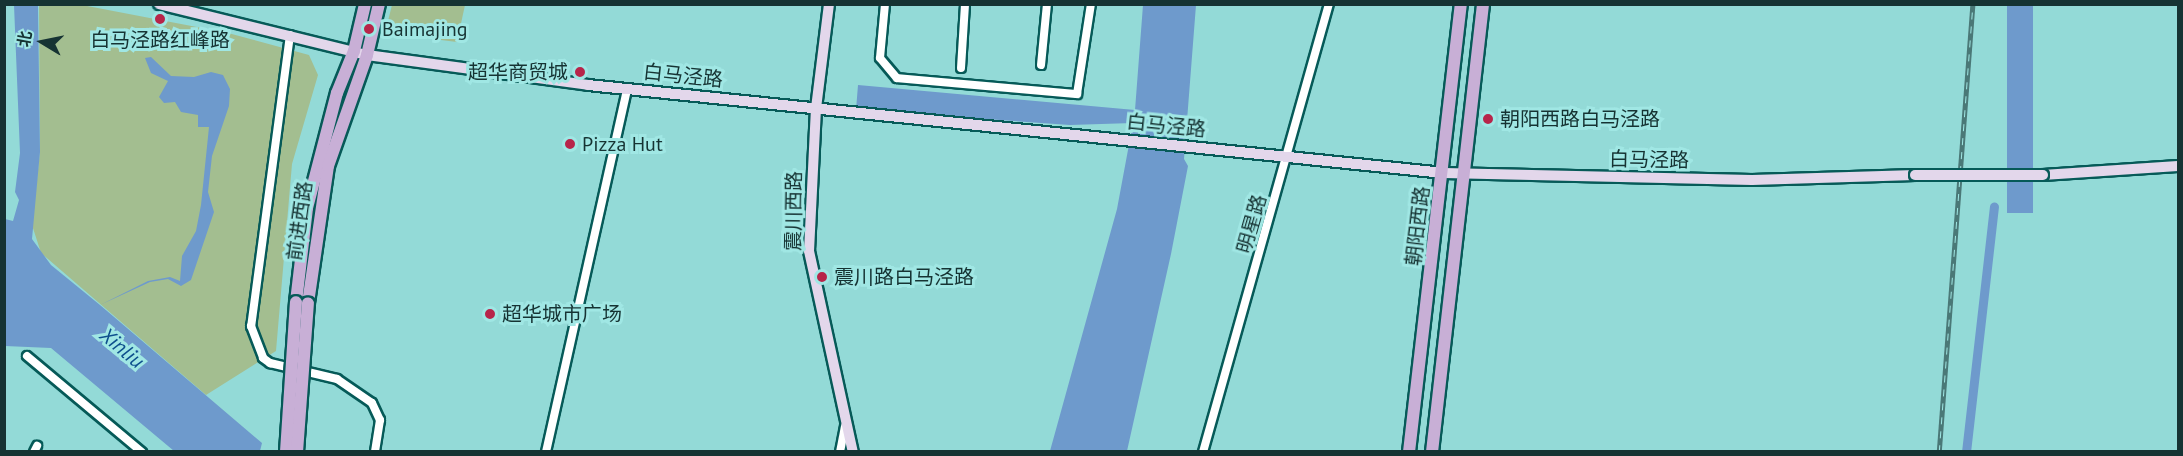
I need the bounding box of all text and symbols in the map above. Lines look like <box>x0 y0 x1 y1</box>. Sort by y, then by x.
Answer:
north arrow <box>12 12 72 72</box>
marker: 白马泾路红峰路 <box>153 12 167 26</box>
place label: Baimajing <box>382 17 467 41</box>
marker: Baimajing <box>360 20 378 38</box>
place label: 白马泾路红峰路 <box>90 28 230 52</box>
text: 北 <box>13 29 36 49</box>
place label: 超华商贸城 <box>468 60 568 84</box>
street label: 白马泾路 <box>642 60 724 92</box>
marker: 超华商贸城 <box>573 65 587 79</box>
place label: 朝阳西路白马泾路 <box>1500 107 1660 131</box>
street label: 白马泾路 <box>1125 110 1207 142</box>
marker: 朝阳西路白马泾路 <box>1481 112 1495 126</box>
place label: Pizza Hut <box>582 132 663 156</box>
marker: Pizza Hut <box>563 137 577 151</box>
street label: 白马泾路 <box>1609 147 1689 173</box>
street label: 震川西路 <box>781 171 807 251</box>
street label: 前进西路 <box>283 180 317 262</box>
street label: 朝阳西路 <box>1401 185 1435 267</box>
street label: 明星路 <box>1232 192 1272 256</box>
place label: 震川路白马泾路 <box>834 265 974 289</box>
marker: 震川路白马泾路 <box>815 270 829 284</box>
place label: 超华城市广场 <box>502 302 622 326</box>
marker: 超华城市广场 <box>483 307 497 321</box>
water label: Xinliu <box>95 322 149 374</box>

